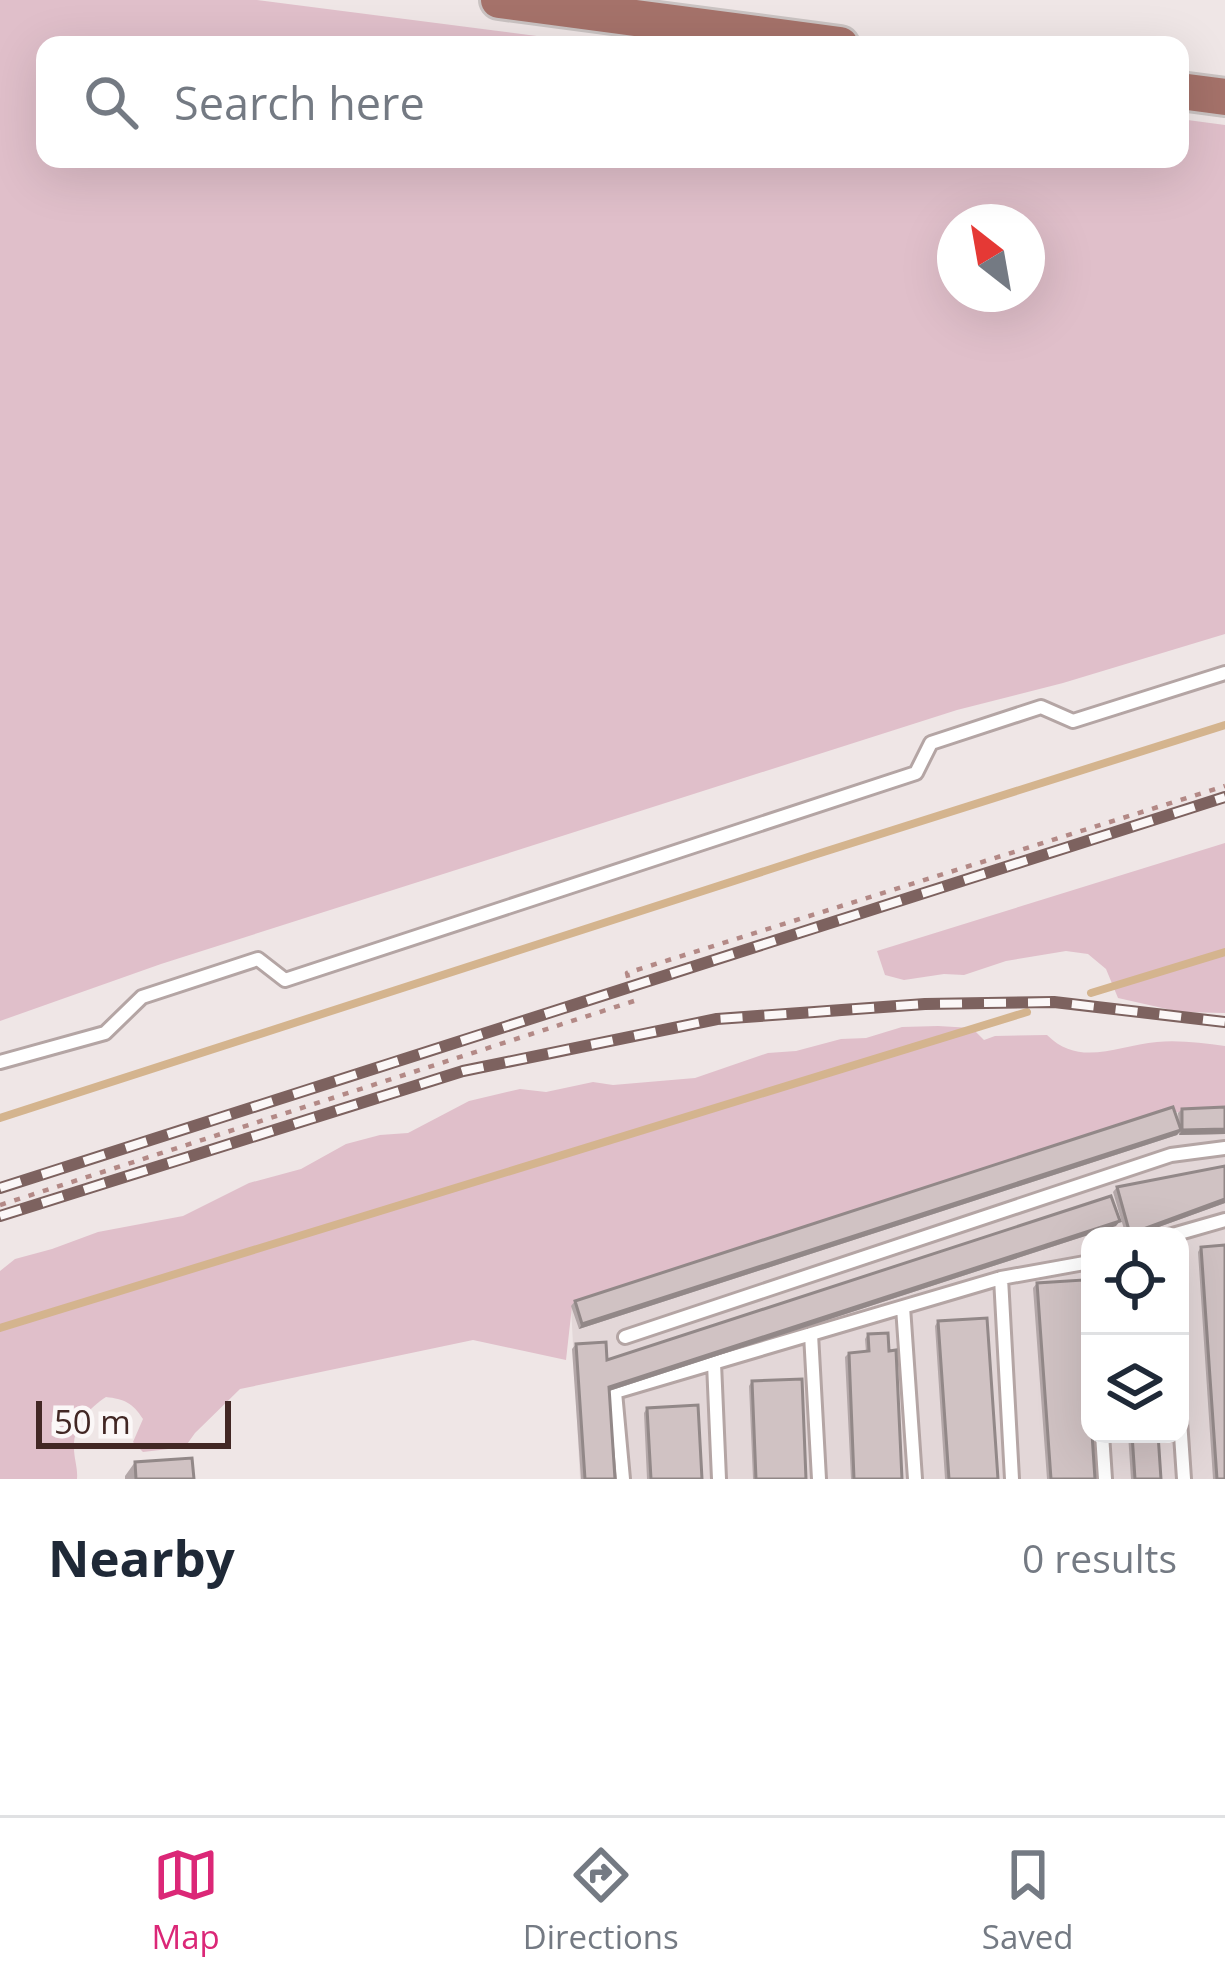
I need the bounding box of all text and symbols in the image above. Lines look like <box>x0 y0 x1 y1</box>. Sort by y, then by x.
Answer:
search box <box>36 36 1189 168</box>
icon: search <box>78 69 144 135</box>
text: Search here <box>174 72 425 133</box>
north arrow <box>937 204 1045 312</box>
map controls <box>1081 1227 1189 1443</box>
button: locate <box>1081 1227 1189 1335</box>
button: layers <box>1081 1335 1189 1443</box>
scale bar <box>36 1395 231 1448</box>
text: 50 m <box>54 1399 131 1444</box>
text: Nearby <box>48 1522 235 1592</box>
text: 0 results <box>1022 1531 1177 1584</box>
tab: Map <box>152 1842 220 1959</box>
tab: Directions <box>523 1842 679 1959</box>
tab: Saved <box>982 1842 1073 1959</box>

